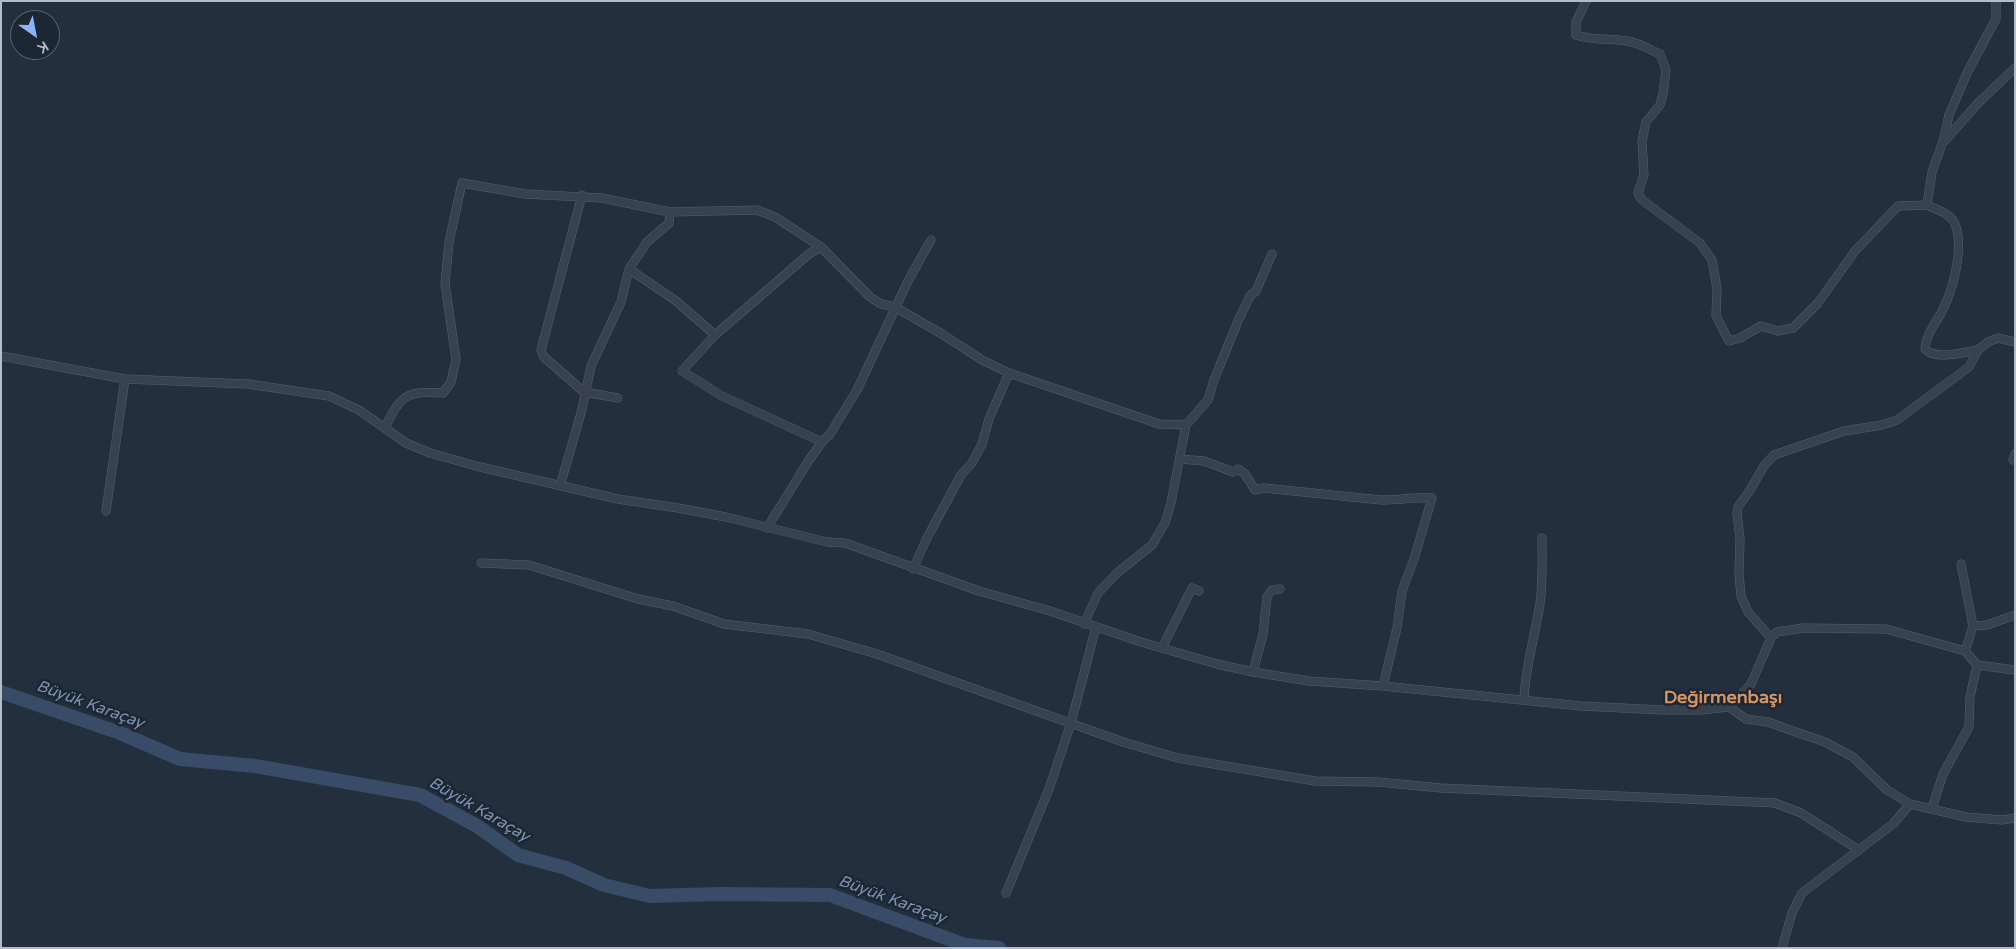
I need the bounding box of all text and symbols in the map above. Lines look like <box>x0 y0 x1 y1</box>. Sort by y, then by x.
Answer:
north arrow <box>10 10 60 60</box>
text: K <box>34 37 51 57</box>
water label: Büyük Karaçay <box>34 677 146 733</box>
district label: Değirmenbaşı <box>1664 687 1782 709</box>
water label: Büyük Karaçay <box>425 774 533 846</box>
water label: Büyük Karaçay <box>836 872 948 928</box>

